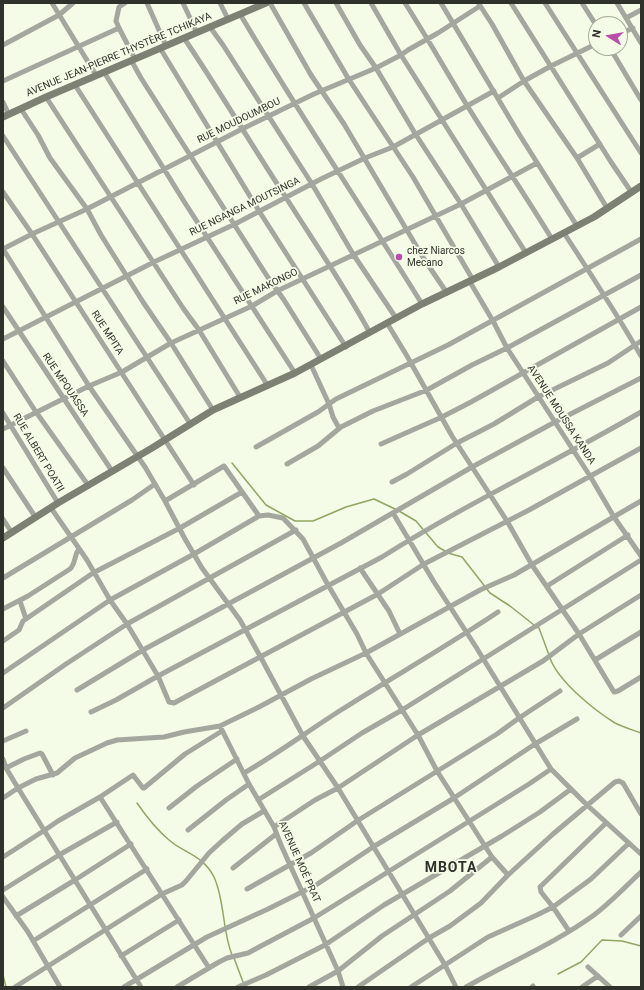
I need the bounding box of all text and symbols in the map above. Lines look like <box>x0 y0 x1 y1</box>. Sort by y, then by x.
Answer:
street label: AVENUE JEAN-PIERRE THYSTÈRE TCHIKAYA <box>25 10 213 100</box>
north arrow <box>588 16 628 56</box>
text: N <box>590 29 604 39</box>
street label: RUE MOUDOUMBOU <box>195 96 283 146</box>
street label: RUE NGANGA MOUTSINGA <box>188 175 302 239</box>
place label: chez Niarcos Mecano <box>407 245 465 268</box>
marker: chez Niarcos Mecano <box>394 252 404 262</box>
street label: RUE MAKONGO <box>232 266 300 308</box>
street label: RUE MPITA <box>88 309 126 357</box>
street label: RUE MPOUASSA <box>39 351 91 419</box>
street label: AVENUE MOUSSA KANDA <box>524 363 598 467</box>
street label: RUE ALBERT POATII <box>10 412 66 494</box>
street label: AVENUE MOÉ PRAT <box>276 819 322 905</box>
district label: MBOTA <box>425 860 477 876</box>

